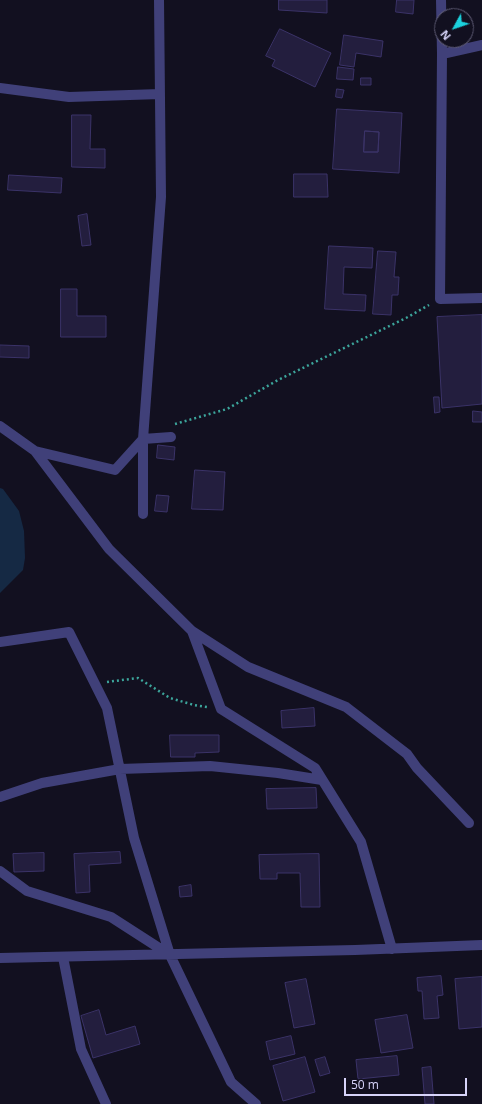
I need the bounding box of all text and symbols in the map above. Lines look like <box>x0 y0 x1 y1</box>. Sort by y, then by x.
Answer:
north arrow <box>434 8 474 48</box>
text: N <box>437 27 454 44</box>
scale bar <box>346 1070 469 1096</box>
text: 50 m <box>351 1076 379 1093</box>

